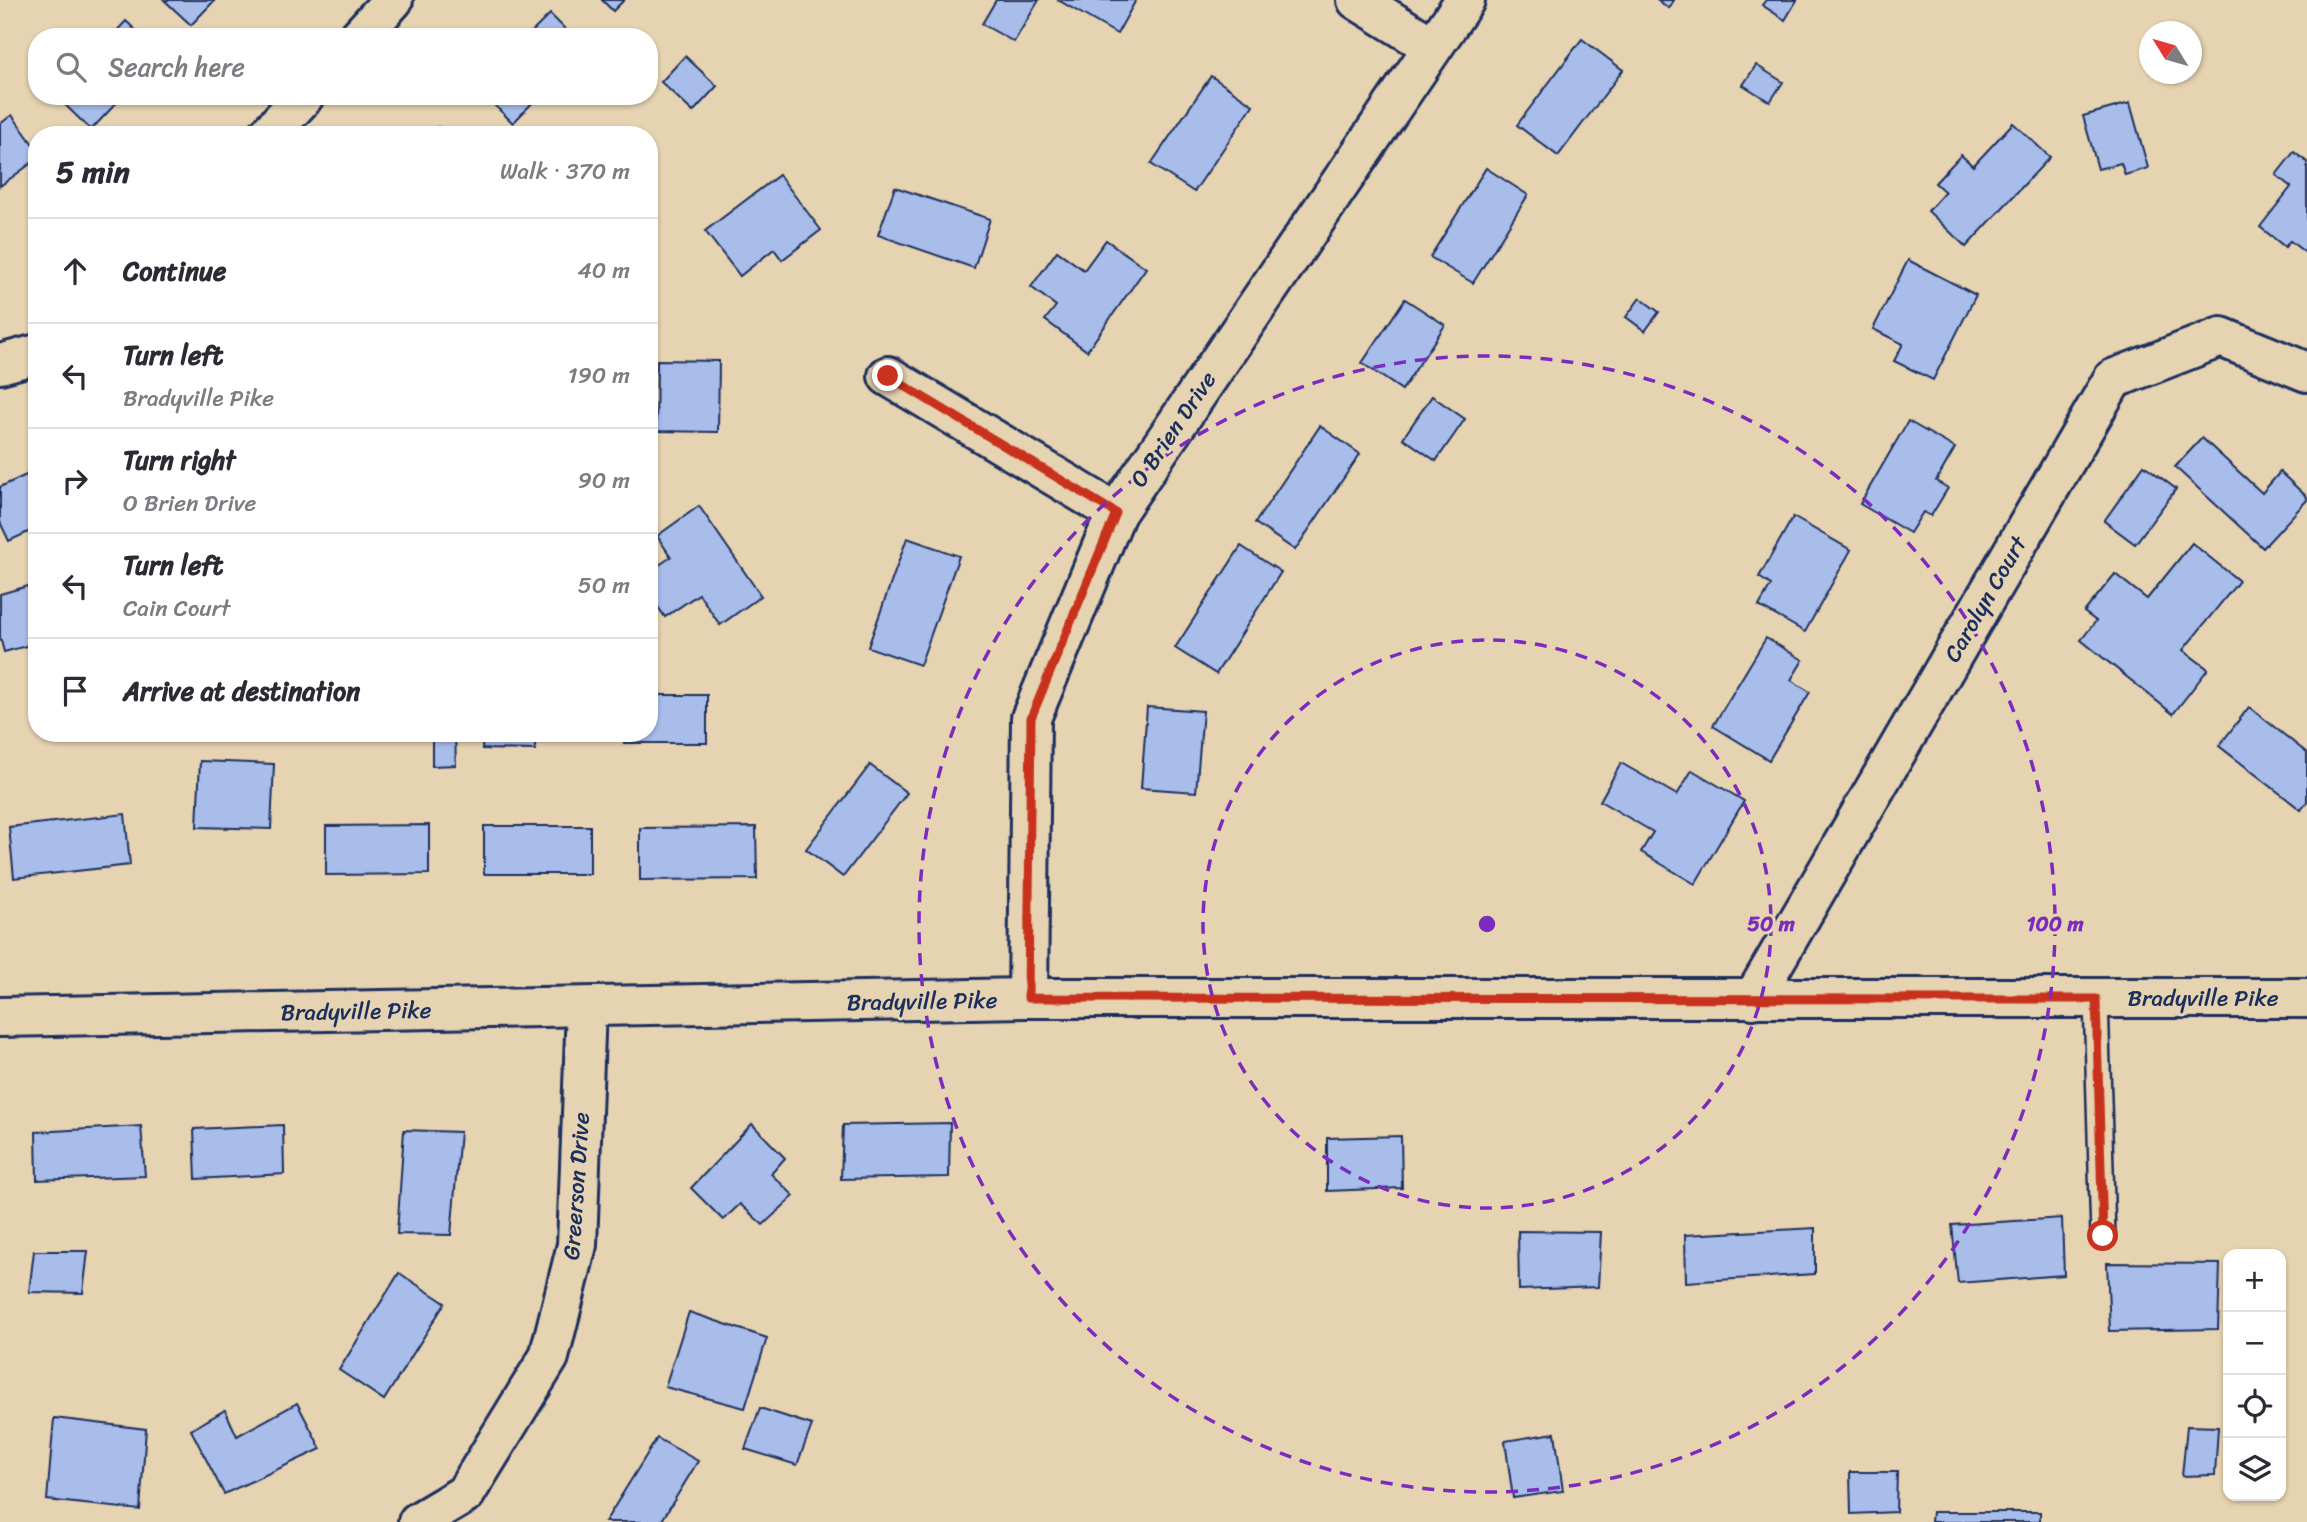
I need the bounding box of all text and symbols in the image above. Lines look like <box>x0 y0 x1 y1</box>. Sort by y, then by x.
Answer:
north arrow <box>2139 21 2202 84</box>
search box <box>28 28 658 105</box>
text: Search here <box>108 44 245 90</box>
icon: search <box>52 48 90 86</box>
text: 5 min <box>56 145 130 199</box>
text: Walk · 370 m <box>500 151 630 192</box>
text: Continue <box>123 248 226 294</box>
text: 40 m <box>577 250 630 291</box>
icon: ahead <box>56 252 94 290</box>
text: Turn left <box>123 332 223 378</box>
text: 190 m <box>568 355 630 396</box>
icon: left <box>56 357 94 395</box>
route end <box>872 360 903 391</box>
street label: O Brien Drive <box>1119 362 1228 496</box>
text: Bradyville Pike <box>123 378 274 419</box>
text: Turn right <box>123 437 236 483</box>
text: 90 m <box>578 460 630 501</box>
icon: right <box>56 462 94 500</box>
text: O Brien Drive <box>123 483 256 524</box>
street label: Carolyn Court <box>1933 527 2039 670</box>
text: Turn left <box>123 542 223 588</box>
text: 50 m <box>578 565 630 606</box>
icon: left <box>56 567 94 605</box>
text: Cain Court <box>123 588 230 629</box>
text: Arrive at destination <box>123 668 360 714</box>
icon: arrive <box>56 672 94 710</box>
text: 50 m <box>1747 905 1796 943</box>
text: 100 m <box>2026 905 2084 943</box>
centre of rings <box>1475 912 1499 936</box>
street label: Bradyville Pike <box>2128 978 2279 1019</box>
street label: Bradyville Pike <box>846 980 998 1023</box>
street label: Bradyville Pike <box>280 990 432 1033</box>
street label: Greerson Drive <box>551 1111 602 1261</box>
route start <box>2087 1220 2118 1251</box>
map controls <box>2223 1249 2286 1501</box>
button: + <box>2223 1249 2286 1312</box>
button: − <box>2223 1312 2286 1375</box>
button: locate <box>2223 1375 2286 1438</box>
button: layers <box>2223 1438 2286 1501</box>

